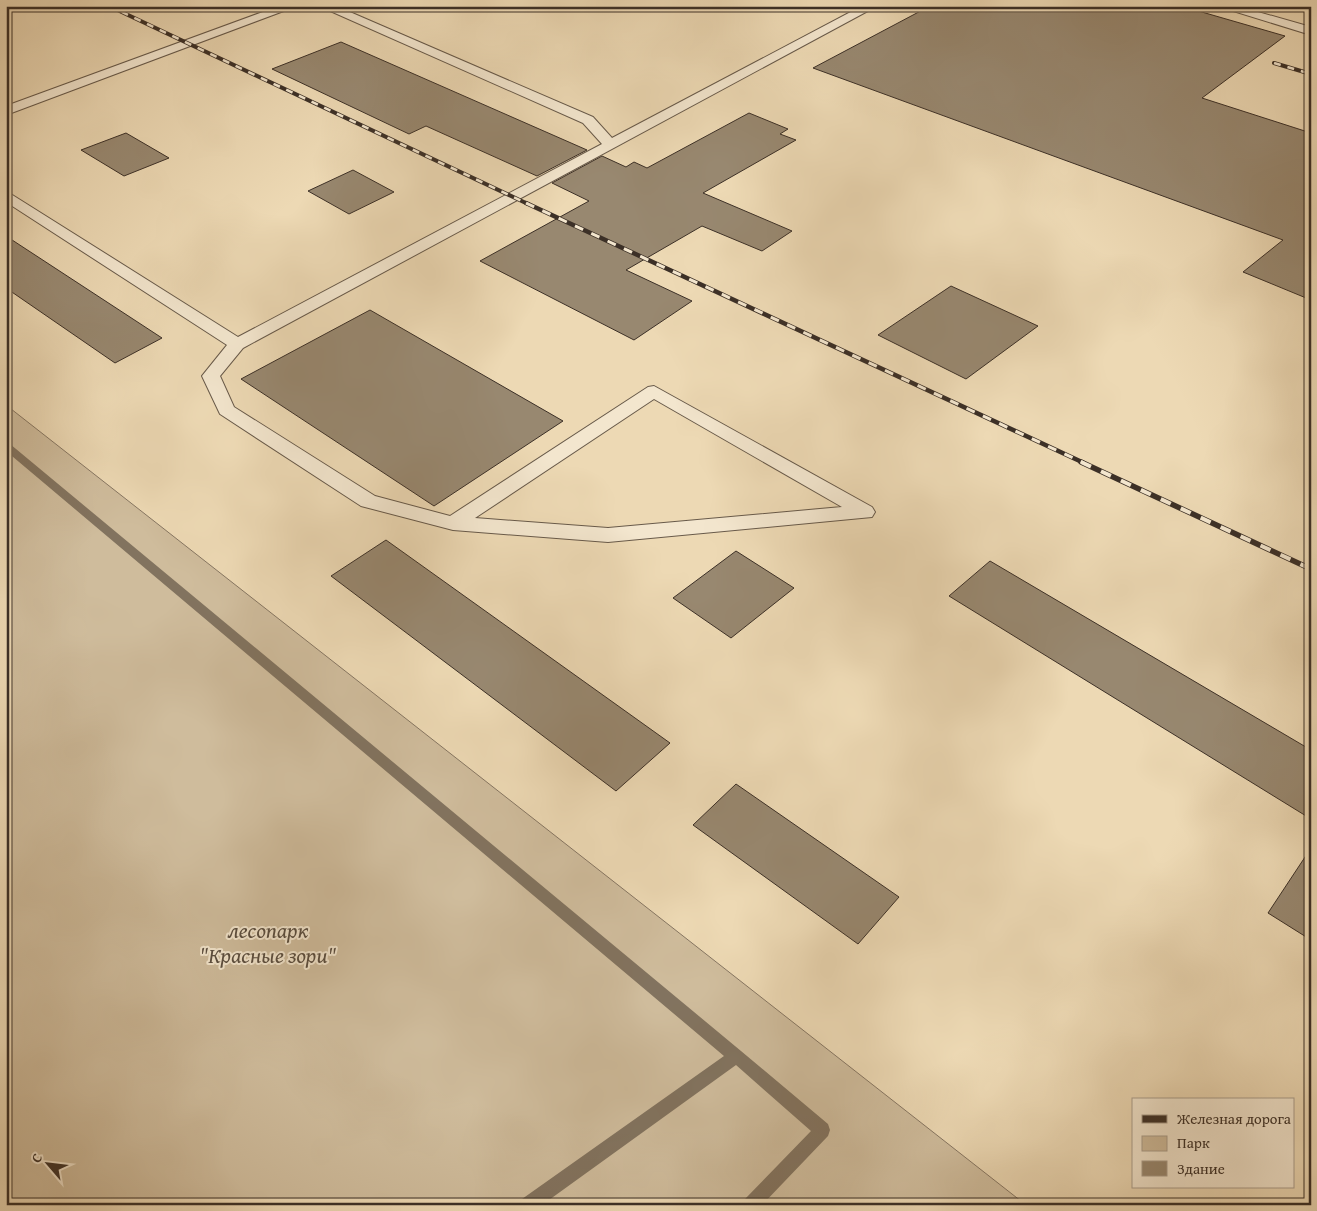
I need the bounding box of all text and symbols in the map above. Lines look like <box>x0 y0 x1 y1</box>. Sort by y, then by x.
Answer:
park label: лесопарк "Красные зори" <box>200 914 337 971</box>
legend <box>1132 1098 1294 1188</box>
text: Железная дорога <box>1176 1108 1292 1129</box>
text: Парк <box>1177 1132 1210 1153</box>
north arrow <box>22 1138 72 1188</box>
text: С <box>26 1150 47 1166</box>
text: Здание <box>1177 1158 1225 1179</box>

